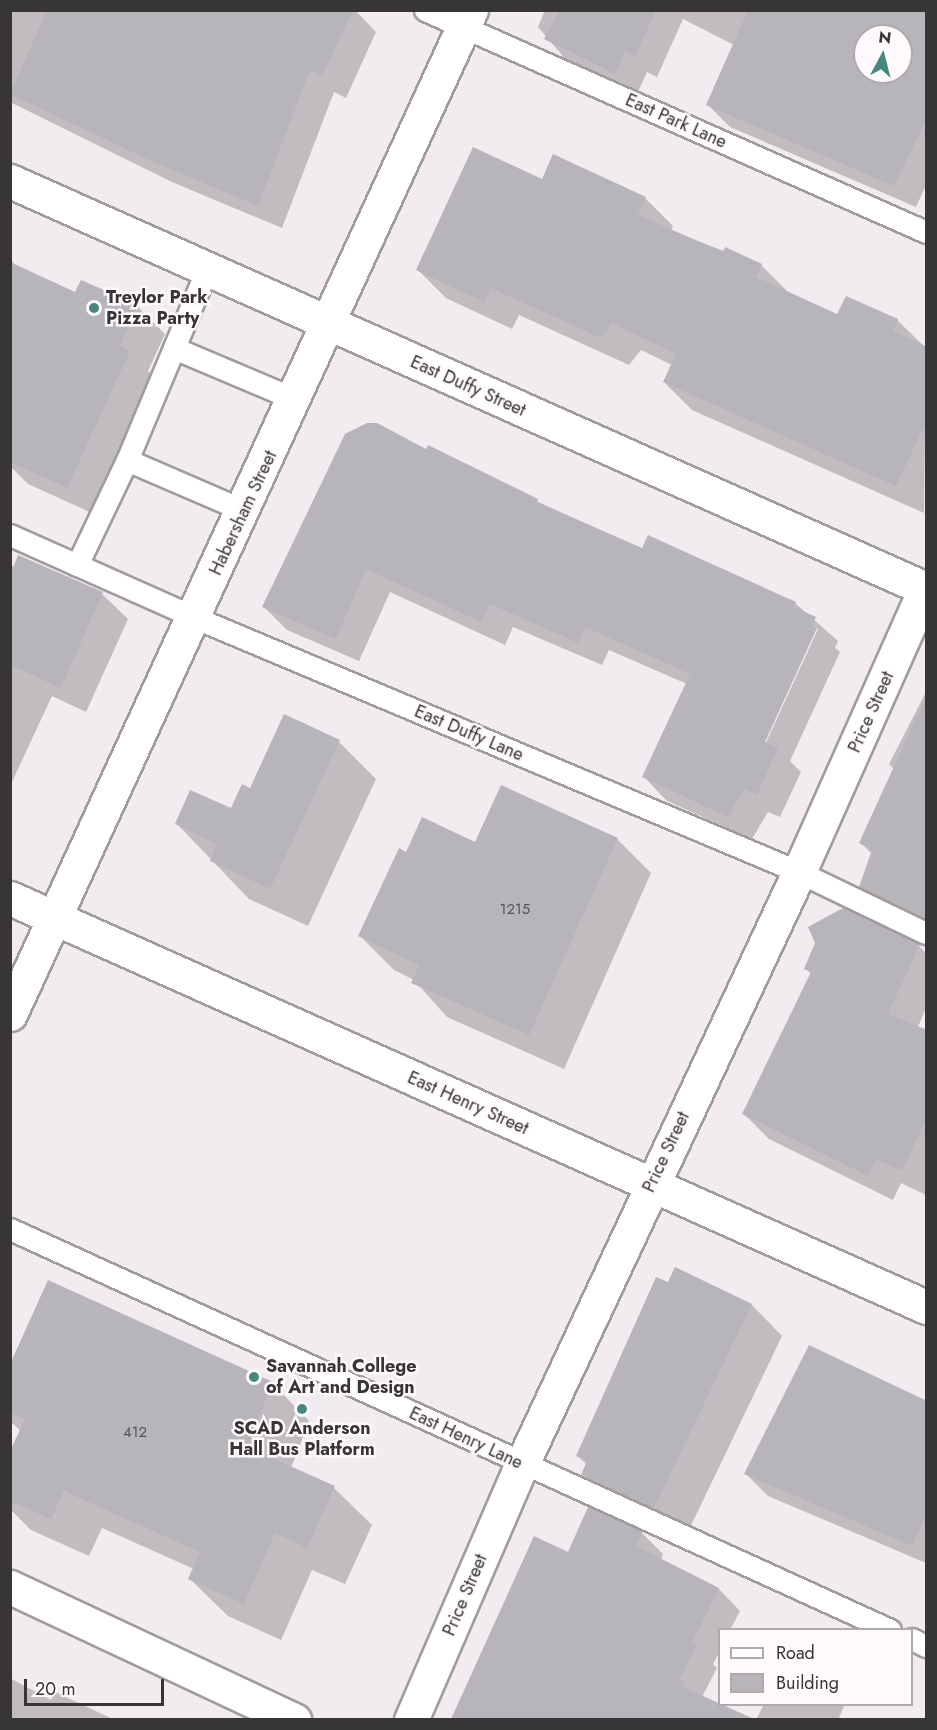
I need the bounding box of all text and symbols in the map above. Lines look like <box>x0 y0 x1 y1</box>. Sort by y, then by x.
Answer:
north arrow <box>853 24 913 84</box>
text: N <box>877 25 893 50</box>
street label: East Park Lane <box>622 89 730 153</box>
place label: Treylor Park Pizza Party <box>106 287 208 330</box>
marker: Treylor Park Pizza Party <box>87 301 101 315</box>
street label: East Duffy Street <box>407 351 529 421</box>
street label: Habersham Street <box>205 447 281 579</box>
street label: Price Street <box>844 668 898 756</box>
street label: East Duffy Lane <box>411 700 527 766</box>
house number: 1215 <box>500 901 530 919</box>
street label: East Henry Street <box>404 1067 532 1139</box>
street label: Price Street <box>638 1108 694 1196</box>
place label: Savannah College of Art and Design <box>266 1356 417 1398</box>
marker: Savannah College of Art and Design <box>247 1370 261 1384</box>
marker: SCAD Anderson Hall Bus Platform <box>295 1402 309 1416</box>
street label: East Henry Lane <box>406 1402 526 1474</box>
place label: SCAD Anderson Hall Bus Platform <box>229 1418 375 1460</box>
house number: 412 <box>123 1424 147 1442</box>
street label: Price Street <box>438 1551 492 1639</box>
legend <box>718 1628 913 1706</box>
text: Road <box>776 1640 815 1666</box>
scale bar <box>27 1667 166 1705</box>
text: Building <box>776 1670 839 1696</box>
text: 20 m <box>35 1676 75 1702</box>

